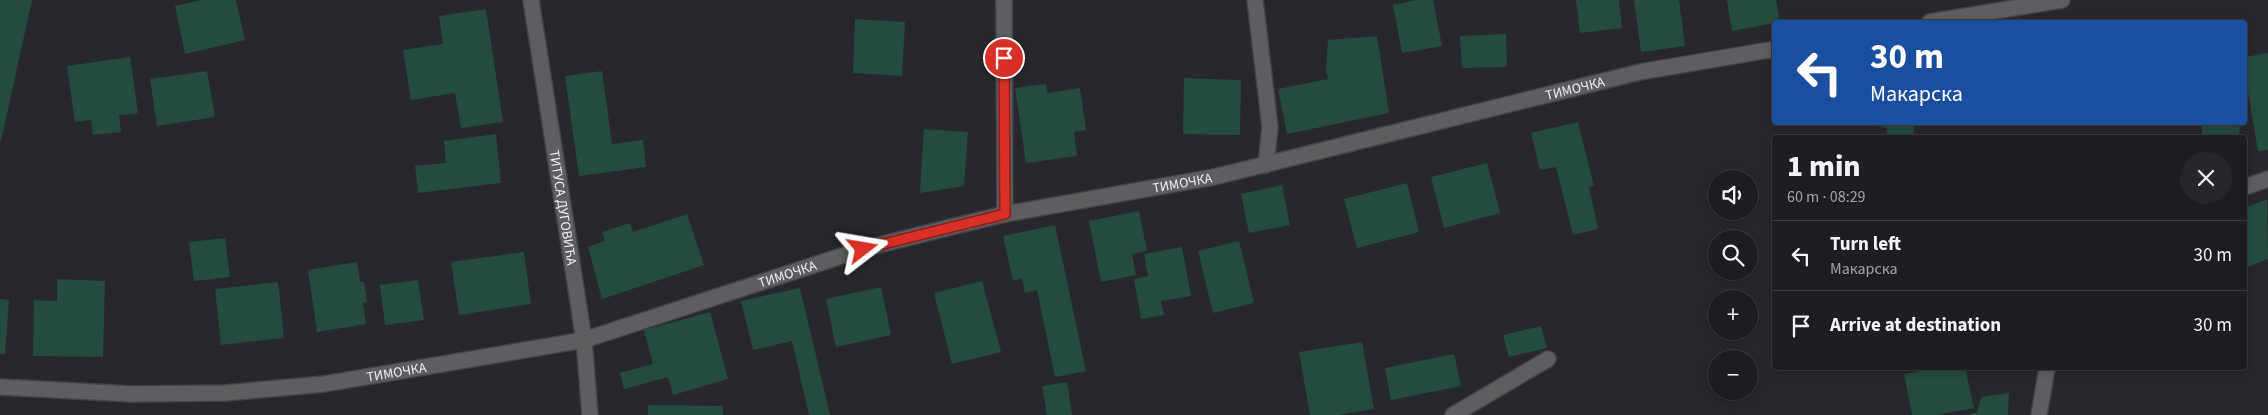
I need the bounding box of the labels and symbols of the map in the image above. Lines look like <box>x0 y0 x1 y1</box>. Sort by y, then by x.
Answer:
pin <box>983 37 1025 79</box>
street label: ТИМОЧКА <box>1543 72 1607 106</box>
street label: ТИТУСА ДУГОВИЋА <box>543 149 581 267</box>
street label: ТИМОЧКА <box>1151 168 1214 199</box>
position arrow <box>836 222 888 274</box>
street label: ТИМОЧКА <box>756 256 820 294</box>
street label: ТИМОЧКА <box>365 358 428 388</box>

